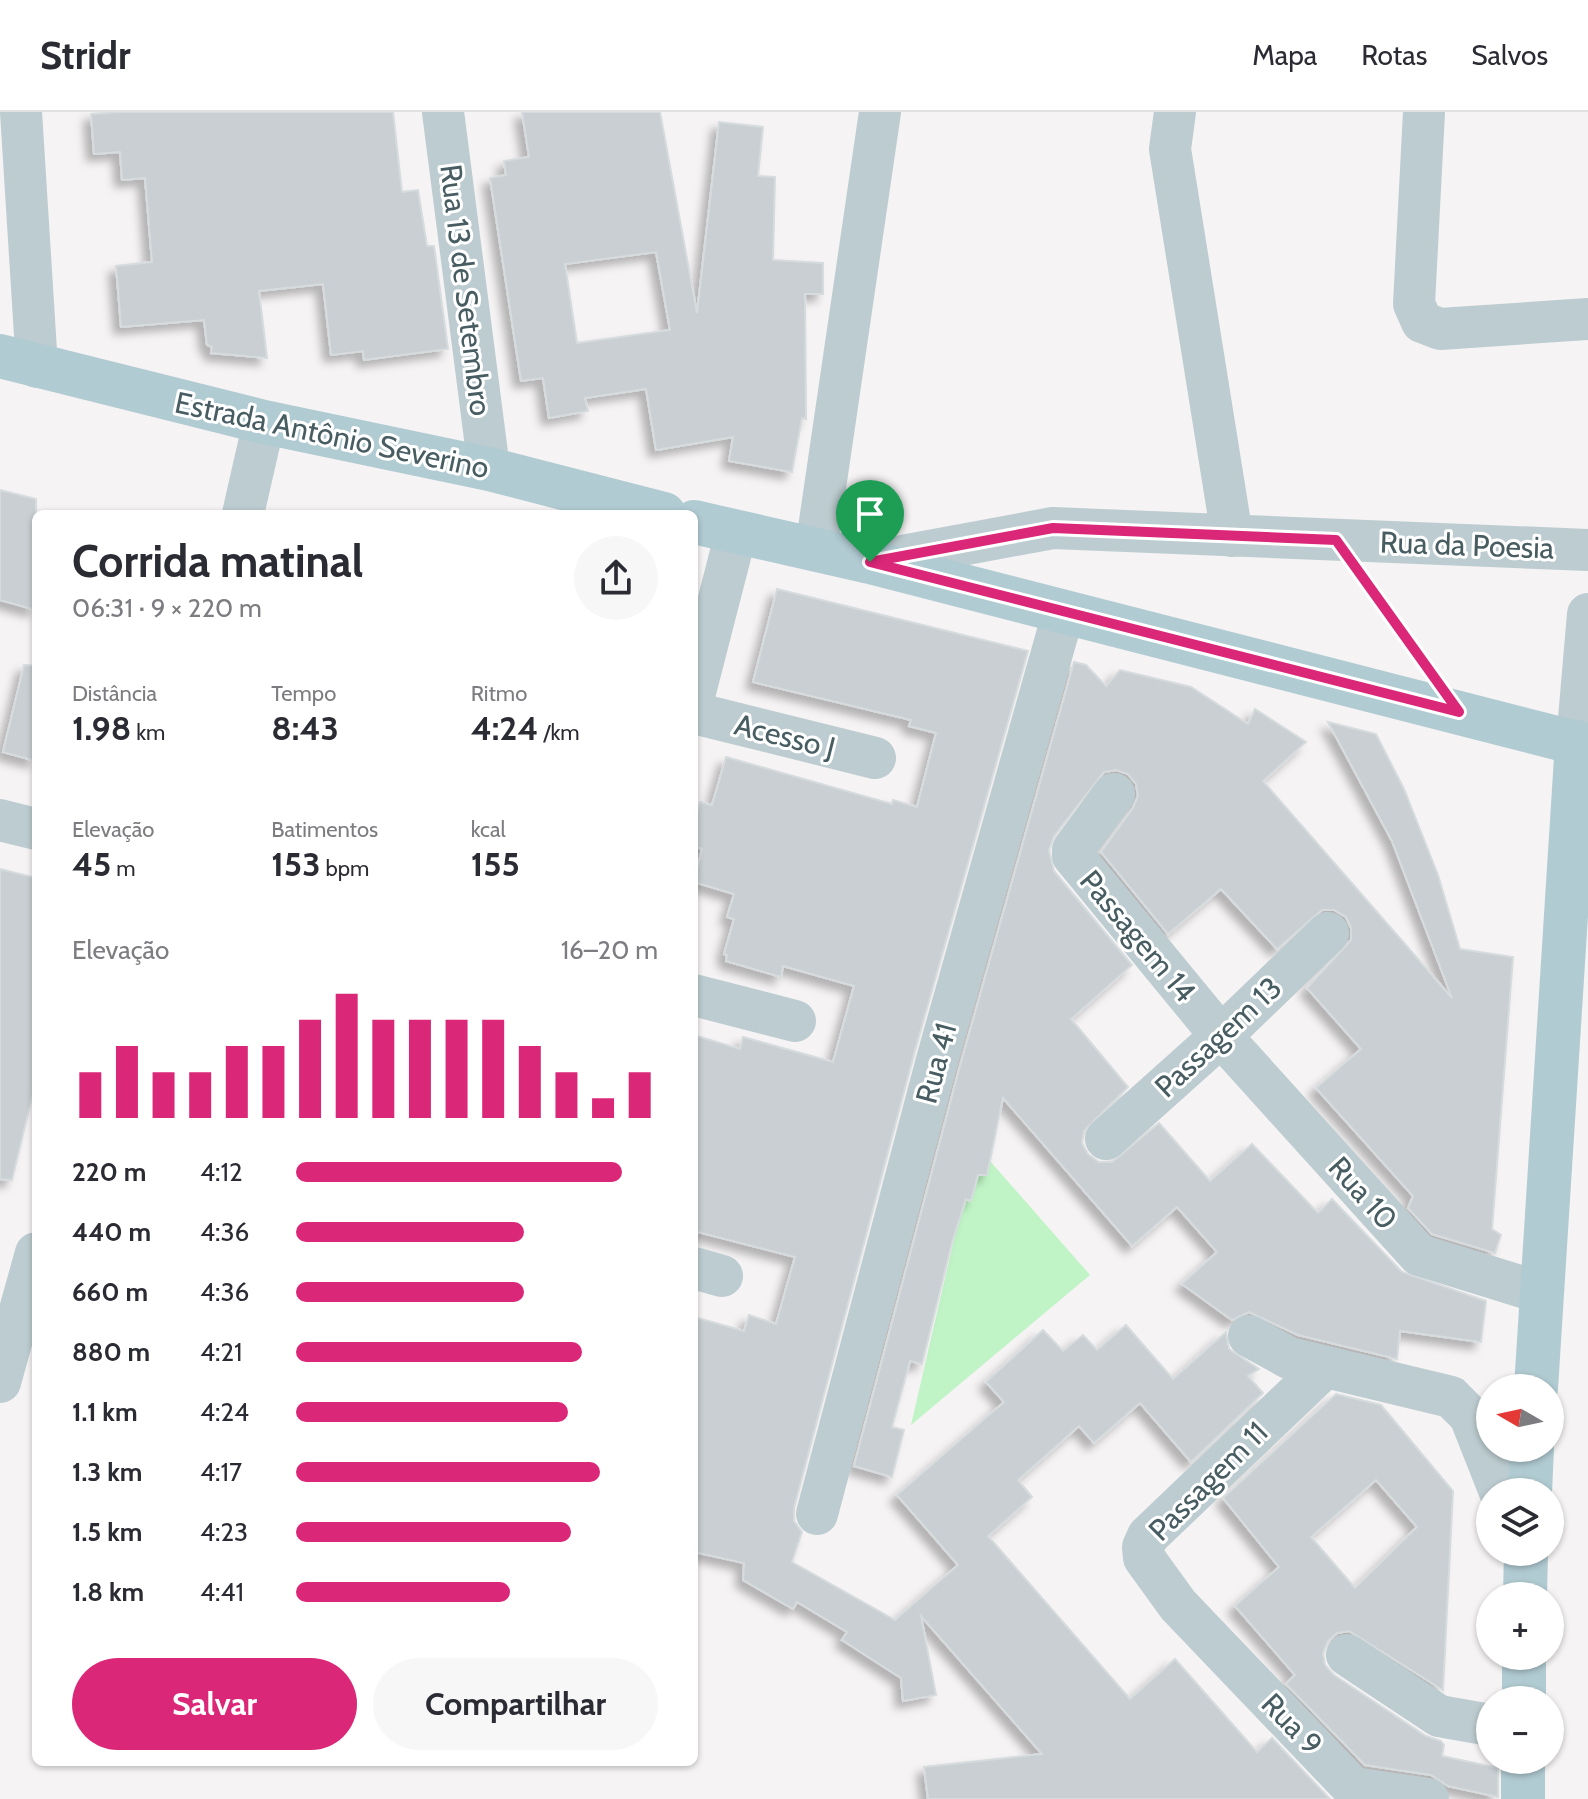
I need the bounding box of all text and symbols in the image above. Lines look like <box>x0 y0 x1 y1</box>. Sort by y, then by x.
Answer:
text: Stridr <box>40 32 131 79</box>
text: Mapa <box>1252 38 1317 72</box>
text: Rotas <box>1361 38 1427 72</box>
text: Salvos <box>1471 38 1548 72</box>
street label: Rua 13 de Setembro <box>432 162 500 418</box>
street label: Estrada Antônio Severino <box>172 384 492 486</box>
pin <box>836 480 904 562</box>
icon: arrive <box>848 492 892 536</box>
street label: Rua da Poesia <box>1379 523 1555 567</box>
text: Corrida matinal <box>72 535 363 588</box>
button: share <box>574 536 658 620</box>
text: 06:31 · 9 × 220 m <box>72 592 262 624</box>
text: Distância <box>72 680 157 707</box>
text: Tempo <box>271 680 336 707</box>
text: Ritmo <box>471 680 527 707</box>
street label: Acesso J <box>731 706 839 766</box>
text: 1.98 <box>72 707 131 749</box>
text: 8:43 <box>271 707 339 749</box>
text: 4:24 <box>471 707 538 749</box>
text: km <box>131 719 165 746</box>
text: /km <box>538 719 580 746</box>
text: Elevação <box>72 816 154 843</box>
text: Batimentos <box>271 816 378 843</box>
text: kcal <box>471 816 506 843</box>
text: 45 <box>72 843 111 885</box>
text: 153 <box>271 843 320 885</box>
text: 155 <box>471 843 520 885</box>
text: m <box>111 855 136 882</box>
text: bpm <box>320 855 369 882</box>
street label: Passagem 14 <box>1072 862 1204 1010</box>
text: Elevação <box>72 934 169 966</box>
text: 16–20 m <box>561 934 658 966</box>
street label: Passagem 13 <box>1147 969 1289 1105</box>
street label: Rua 41 <box>908 1019 964 1107</box>
street label: Rua 10 <box>1321 1149 1405 1237</box>
text: 220 m <box>72 1156 146 1188</box>
text: 4:12 <box>200 1156 243 1188</box>
text: 440 m <box>72 1216 151 1248</box>
text: 4:36 <box>200 1216 249 1248</box>
text: 660 m <box>72 1276 148 1308</box>
text: 4:36 <box>200 1276 249 1308</box>
text: 880 m <box>72 1336 150 1368</box>
text: 4:21 <box>200 1336 243 1368</box>
north arrow <box>1476 1374 1564 1462</box>
map controls <box>1476 1374 1564 1774</box>
text: 1.1 km <box>72 1396 138 1428</box>
text: 4:24 <box>200 1396 249 1428</box>
street label: Passagem 11 <box>1141 1414 1275 1548</box>
text: 1.3 km <box>72 1456 142 1488</box>
text: 4:17 <box>200 1456 242 1488</box>
button: layers <box>1476 1478 1564 1566</box>
text: 1.5 km <box>72 1516 142 1548</box>
text: 4:23 <box>200 1516 248 1548</box>
text: 1.8 km <box>72 1576 144 1608</box>
text: 4:41 <box>200 1576 244 1608</box>
button: + <box>1476 1582 1564 1670</box>
button: Salvar <box>72 1658 357 1750</box>
button: Compartilhar <box>373 1658 658 1750</box>
street label: Rua 9 <box>1254 1685 1330 1763</box>
button: − <box>1476 1686 1564 1774</box>

